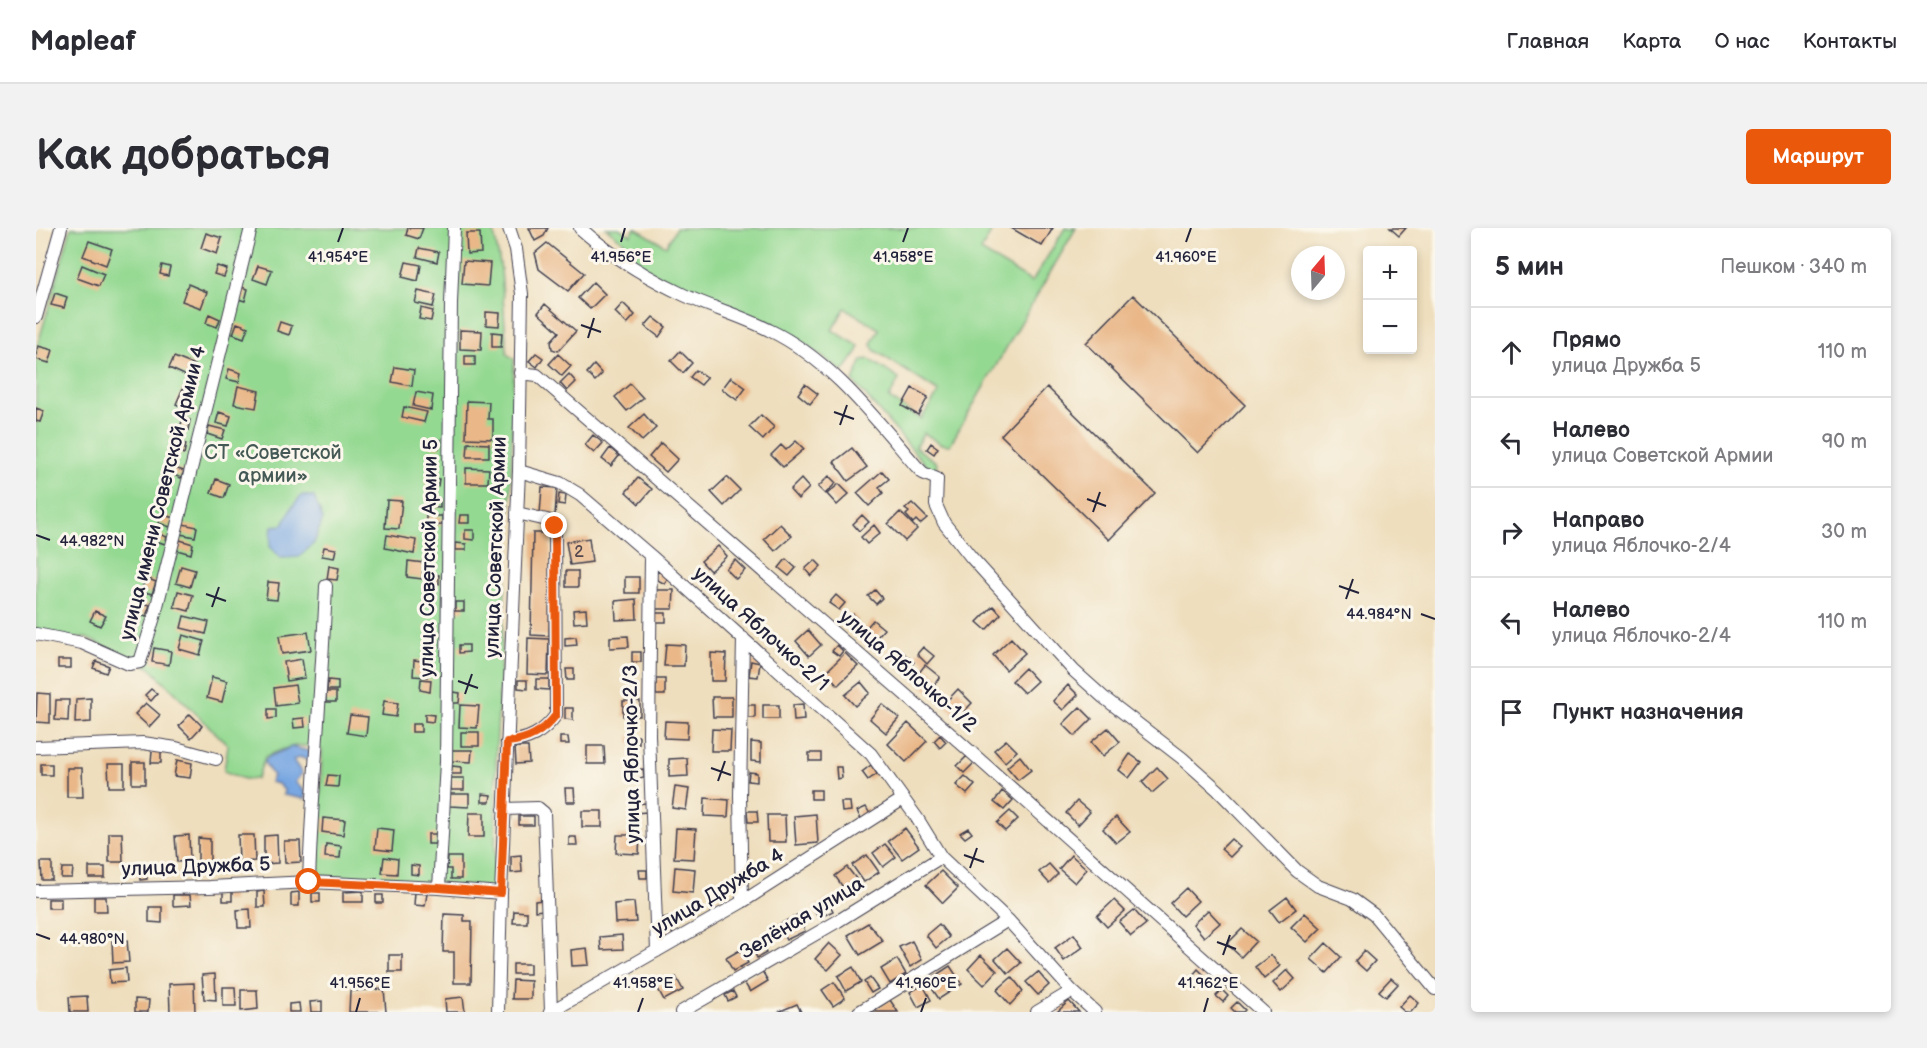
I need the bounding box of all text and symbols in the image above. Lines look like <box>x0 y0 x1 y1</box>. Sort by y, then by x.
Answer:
text: Mapleaf <box>30 25 136 58</box>
text: Главная <box>1506 29 1589 54</box>
text: Карта <box>1622 29 1681 54</box>
text: О нас <box>1714 29 1770 54</box>
text: Контакты <box>1803 29 1897 54</box>
button: Маршрут <box>1746 129 1891 184</box>
text: Как добраться <box>36 131 331 182</box>
north arrow <box>1291 246 1345 300</box>
map controls <box>1363 246 1417 354</box>
button: + <box>1363 246 1417 300</box>
text: 41.954°E <box>308 248 368 267</box>
text: 41.956°E <box>591 248 652 267</box>
text: 41.958°E <box>873 248 933 267</box>
text: 41.960°E <box>1155 248 1217 267</box>
text: 5 мин <box>1495 252 1564 283</box>
text: Пешком · 340 m <box>1720 255 1867 279</box>
button: − <box>1363 300 1417 354</box>
text: Прямо <box>1552 327 1621 354</box>
icon: ahead <box>1495 336 1528 369</box>
text: 110 m <box>1818 340 1867 364</box>
street label: улица имени Советской Армии 4 <box>115 343 211 643</box>
text: улица Дружба 5 <box>1552 354 1701 378</box>
text: Налево <box>1552 417 1630 444</box>
icon: left <box>1495 426 1528 459</box>
text: 90 m <box>1822 430 1867 454</box>
street label: улица Советской Армии <box>480 436 512 658</box>
street label: улица Советской Армии 5 <box>415 439 443 677</box>
park label: СТ «Советской армии» <box>204 441 342 488</box>
text: улица Советской Армии <box>1552 444 1774 468</box>
text: Направо <box>1552 507 1644 534</box>
route end <box>541 512 567 538</box>
icon: right <box>1495 516 1528 549</box>
text: 30 m <box>1821 520 1867 544</box>
text: 44.982°N <box>59 532 125 551</box>
text: улица Яблочко-2/4 <box>1552 534 1731 558</box>
house number: 2 <box>574 543 584 562</box>
street label: улица Яблочко-2/1 <box>688 562 834 696</box>
text: Налево <box>1552 597 1630 624</box>
street label: улица Яблочко-1/2 <box>834 605 982 737</box>
text: 44.984°N <box>1346 605 1412 624</box>
icon: left <box>1495 606 1528 639</box>
text: 110 m <box>1818 610 1867 634</box>
text: улица Яблочко-2/4 <box>1552 624 1731 648</box>
street label: улица Яблочко-2/3 <box>618 664 646 844</box>
icon: arrive <box>1495 696 1528 729</box>
text: Пункт назначения <box>1552 699 1744 726</box>
street label: улица Дружба 4 <box>648 843 788 941</box>
street label: улица Дружба 5 <box>121 852 271 882</box>
route start <box>295 868 321 894</box>
street label: Зелёная улица <box>736 872 868 964</box>
text: 44.980°N <box>59 930 125 949</box>
text: 41.956°E <box>330 974 391 993</box>
text: 41.958°E <box>613 974 673 993</box>
text: 41.960°E <box>895 974 957 993</box>
text: 41.962°E <box>1178 974 1239 993</box>

